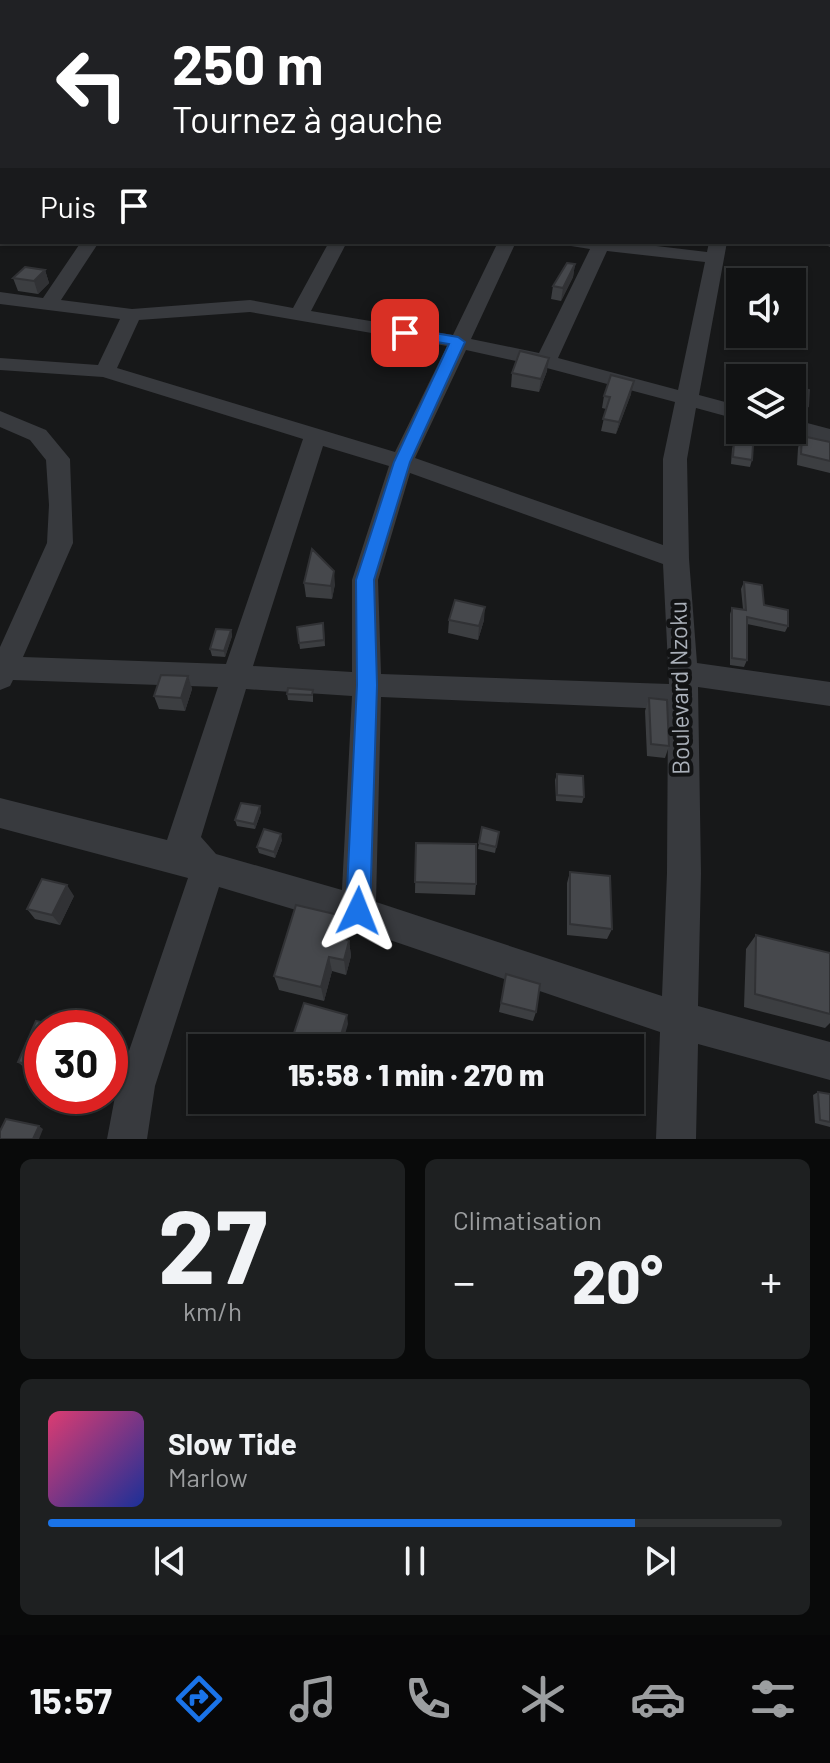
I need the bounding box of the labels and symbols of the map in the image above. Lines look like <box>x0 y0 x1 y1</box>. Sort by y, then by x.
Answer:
pin <box>371 299 439 367</box>
street label: Boulevard Nzoku <box>662 601 695 775</box>
position arrow <box>316 869 400 953</box>
speed limit sign: 30 <box>24 1010 128 1114</box>

